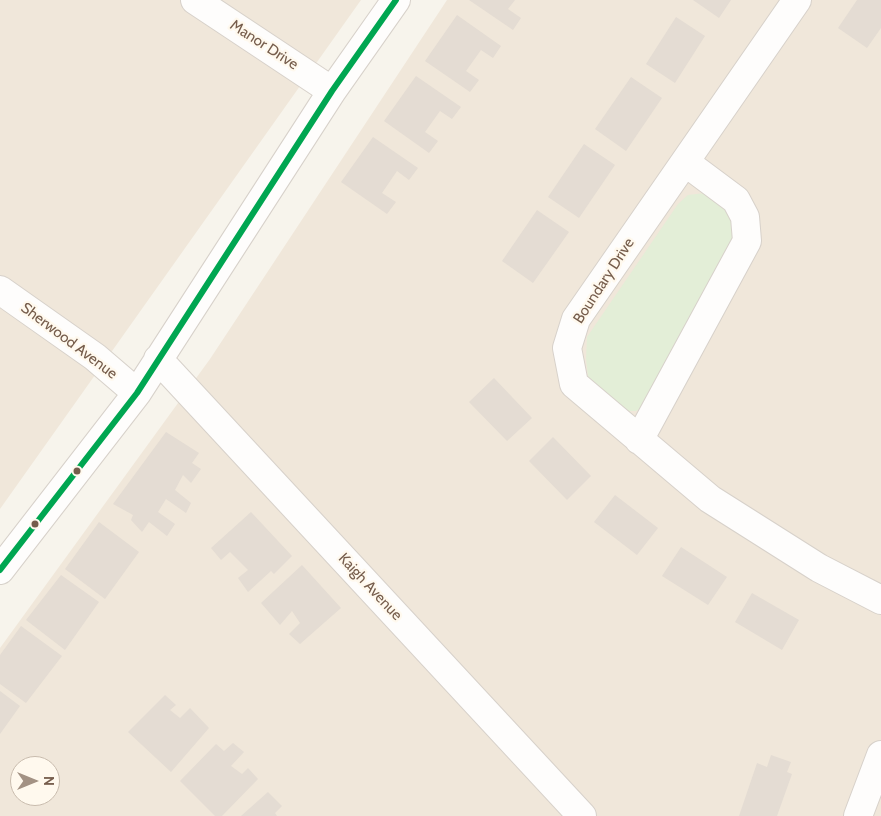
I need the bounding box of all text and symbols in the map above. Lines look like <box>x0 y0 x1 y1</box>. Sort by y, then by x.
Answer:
street label: Manor Drive <box>227 16 301 74</box>
street label: Boundary Drive <box>570 235 638 327</box>
street label: Sherwood Avenue <box>17 299 121 383</box>
unlabelled marker <box>72 466 82 476</box>
unlabelled marker <box>30 519 40 529</box>
street label: Kaigh Avenue <box>334 550 406 624</box>
north arrow <box>10 756 60 806</box>
text: N <box>40 776 58 786</box>

